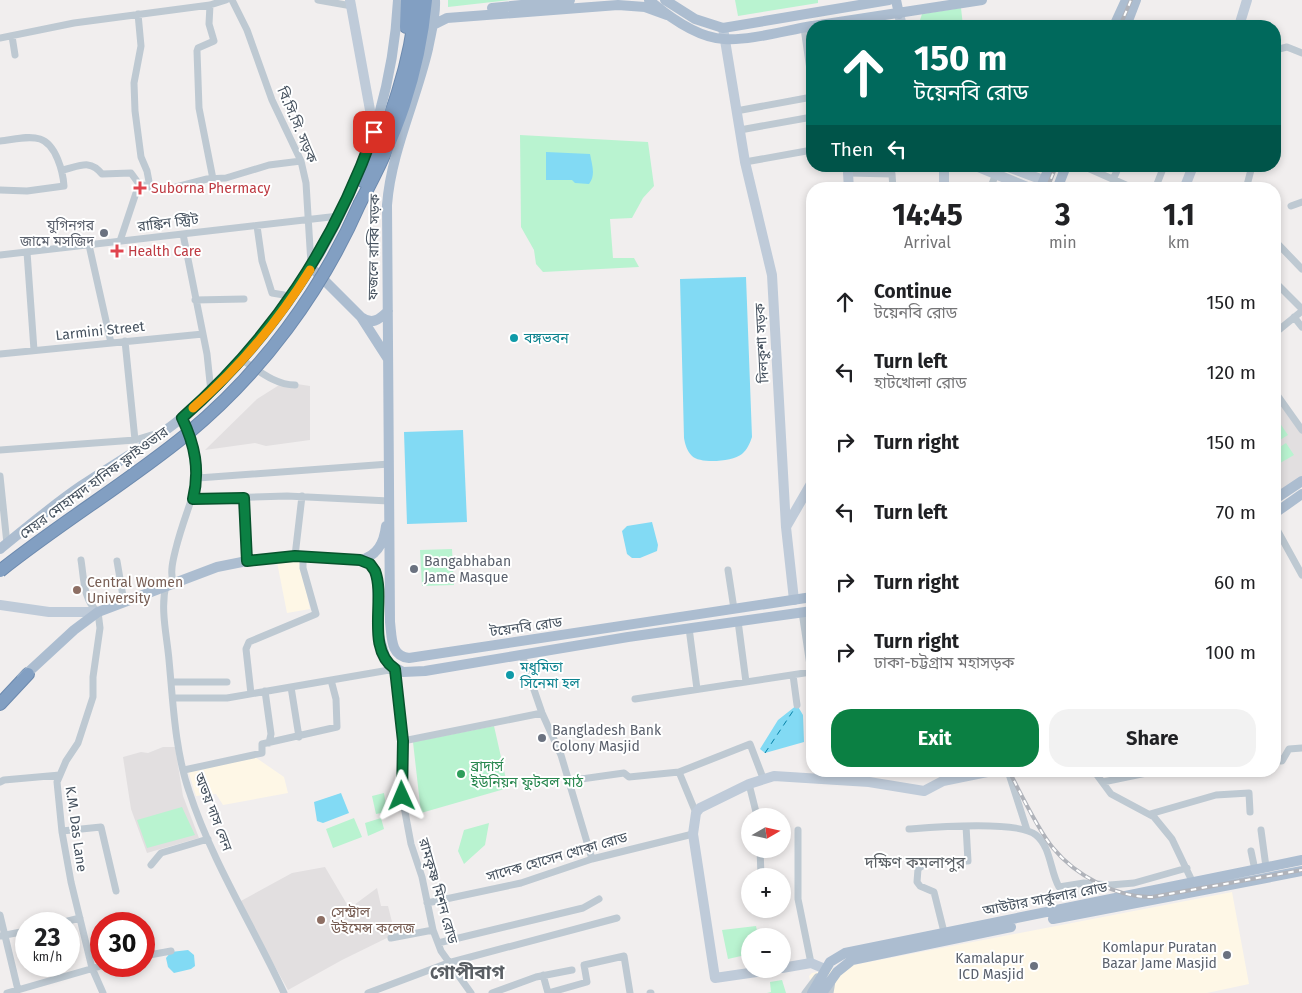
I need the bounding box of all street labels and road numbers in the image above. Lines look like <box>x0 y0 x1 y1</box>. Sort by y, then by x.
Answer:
street label: বি.সি.সি. সড়ক <box>273 84 321 166</box>
street label: ফজলে রাব্বি সড়ক <box>365 193 383 301</box>
street label: রাঙ্কিন স্ট্রিট <box>136 211 200 235</box>
street label: দিলকুশা সড়ক <box>751 302 773 384</box>
street label: Larmini Street <box>55 318 146 344</box>
street label: মেয়র মোহাম্মদ হানিফ ফ্লাইওভার <box>16 423 172 543</box>
street label: টয়েনবি রোড <box>488 613 564 641</box>
street label: অভয় দাস লেন <box>190 770 236 854</box>
street label: K.M. Das Lane <box>62 785 90 873</box>
street label: সাদেক হোসেন খোকা রোড <box>484 828 630 886</box>
street label: রামকৃষ্ণ মিশন রোড <box>415 835 461 947</box>
street label: আউটার সার্কুলার রোড <box>980 877 1110 920</box>

